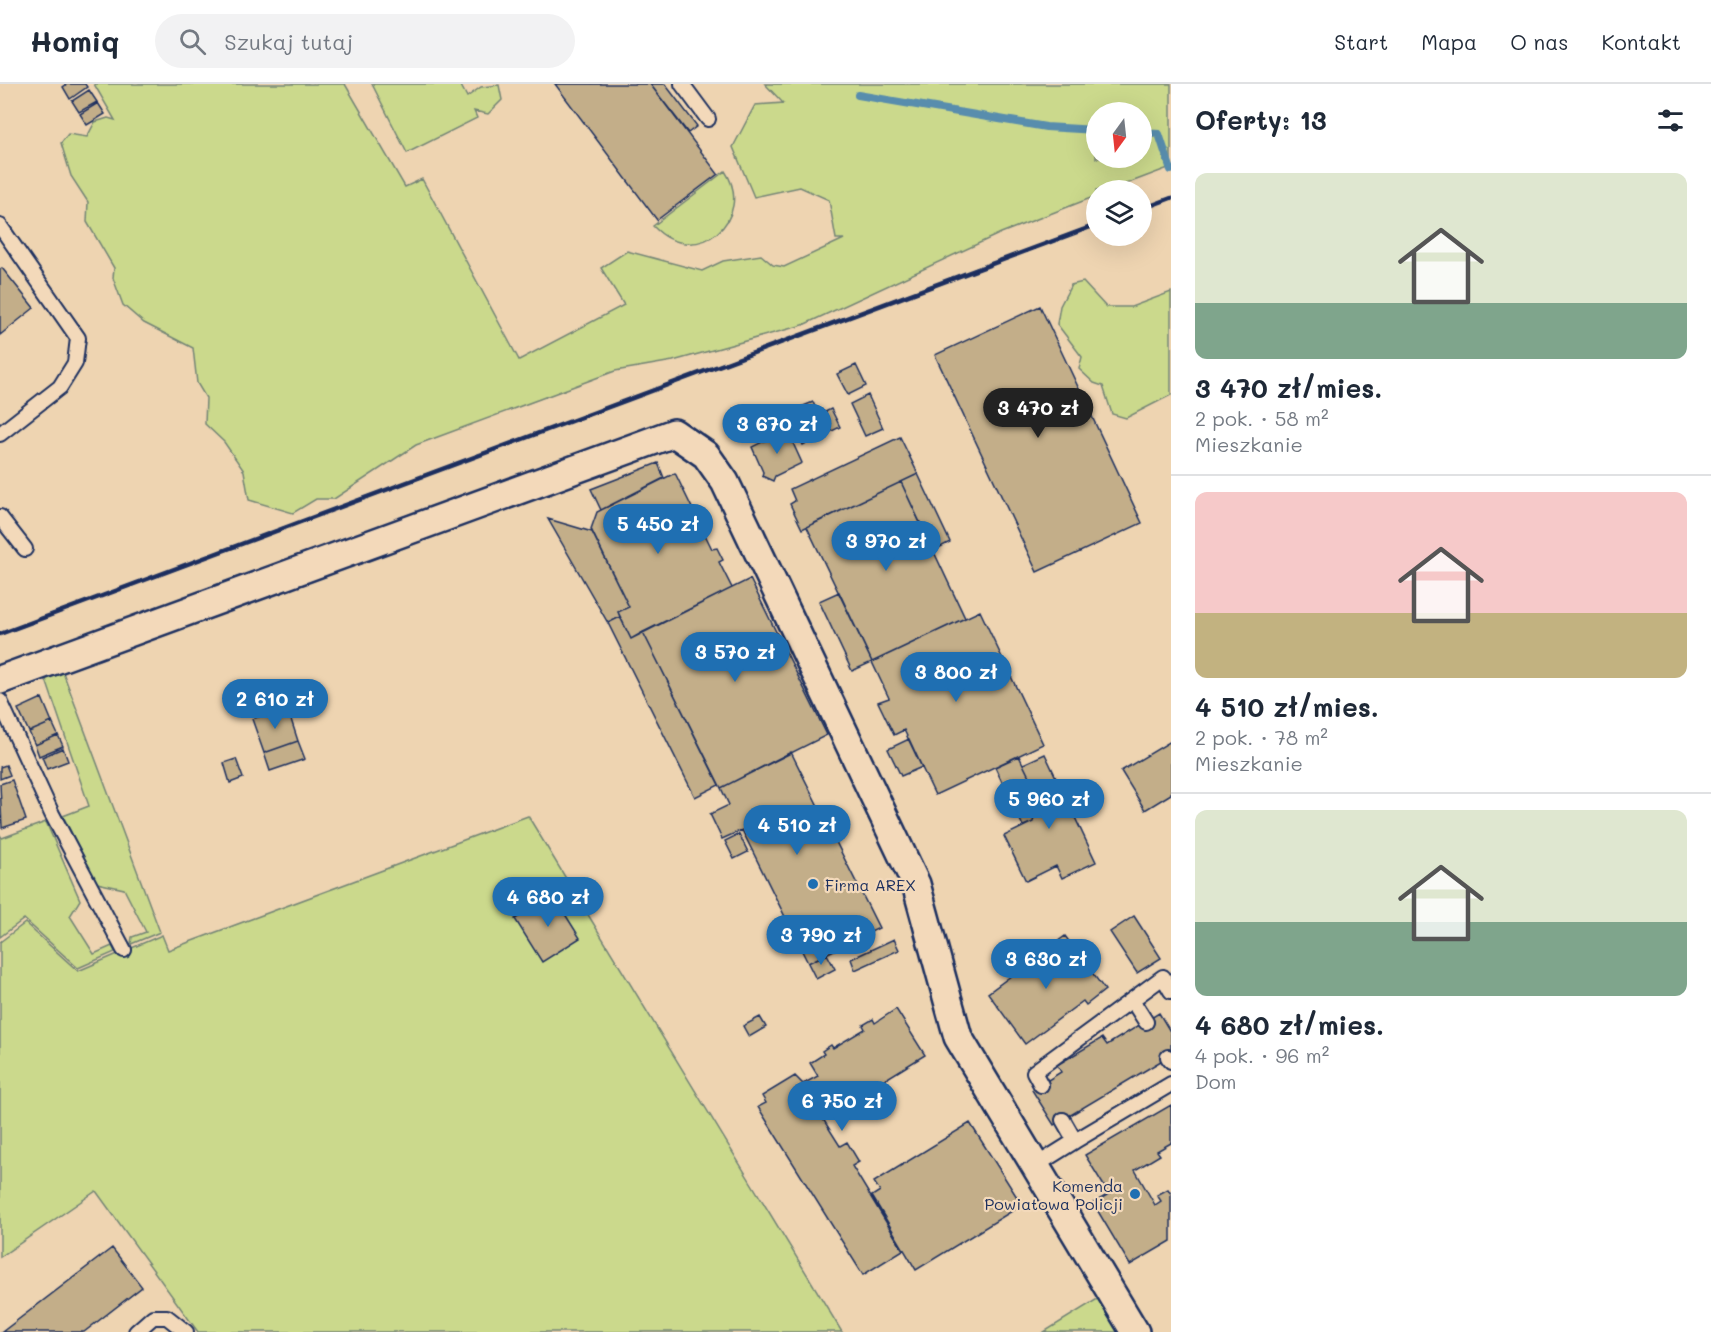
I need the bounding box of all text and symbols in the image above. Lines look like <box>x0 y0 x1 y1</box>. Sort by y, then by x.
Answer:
search box <box>155 14 575 68</box>
text: Homiq <box>30 23 119 59</box>
icon: search <box>176 25 209 58</box>
text: Szukaj tutaj <box>224 27 353 56</box>
text: Start <box>1334 28 1388 55</box>
text: Mapa <box>1421 28 1477 55</box>
text: O nas <box>1510 28 1568 55</box>
text: Kontakt <box>1601 28 1681 55</box>
north arrow <box>1086 102 1152 168</box>
map controls <box>1086 102 1152 246</box>
text: Oferty: 13 <box>1195 103 1327 137</box>
icon: filters <box>1654 104 1687 137</box>
button: layers <box>1086 180 1152 246</box>
icon: home <box>1387 212 1495 320</box>
text: 3 470 zł/mies. <box>1195 371 1382 405</box>
pin: 3 470 zł <box>976 388 1100 439</box>
text: 3 470 zł <box>997 394 1079 420</box>
pin: 3 670 zł <box>715 404 839 455</box>
text: 2 pok. · 58 m² <box>1195 405 1328 431</box>
text: 3 670 zł <box>737 410 817 436</box>
text: Mieszkanie <box>1195 431 1303 457</box>
pin: 5 450 zł <box>596 504 720 555</box>
text: 5 450 zł <box>617 510 699 536</box>
pin: 3 970 zł <box>824 521 948 572</box>
text: 3 970 zł <box>846 527 926 553</box>
icon: home <box>1387 531 1495 639</box>
pin: 3 570 zł <box>673 632 797 683</box>
text: 3 570 zł <box>695 638 775 664</box>
pin: 3 800 zł <box>894 652 1018 703</box>
text: 3 800 zł <box>915 658 998 684</box>
pin: 2 610 zł <box>213 679 337 730</box>
text: 2 610 zł <box>236 685 314 711</box>
text: 4 510 zł/mies. <box>1195 690 1379 724</box>
text: 2 pok. · 78 m² <box>1195 724 1328 750</box>
text: Mieszkanie <box>1195 750 1303 776</box>
pin: 5 960 zł <box>987 779 1111 830</box>
text: 5 960 zł <box>1008 785 1090 811</box>
pin: 4 510 zł <box>735 805 859 856</box>
text: 4 510 zł <box>758 811 836 837</box>
icon: home <box>1387 849 1495 957</box>
place label: Firma AREX <box>825 874 916 895</box>
pin: 4 680 zł <box>486 877 610 928</box>
marker: Firma AREX <box>806 877 820 891</box>
text: 4 680 zł <box>507 883 589 909</box>
pin: 3 790 zł <box>759 915 883 966</box>
text: 3 790 zł <box>781 921 861 947</box>
pin: 3 630 zł <box>984 939 1108 990</box>
text: 3 630 zł <box>1005 945 1087 971</box>
text: 4 680 zł/mies. <box>1195 1008 1384 1042</box>
text: 4 pok. · 96 m² <box>1195 1042 1329 1068</box>
text: Dom <box>1195 1068 1237 1094</box>
pin: 6 750 zł <box>780 1081 904 1132</box>
text: 6 750 zł <box>802 1087 882 1113</box>
place label: Komenda Powiatowa Policji <box>985 1175 1123 1214</box>
marker: Komenda Powiatowa Policji <box>1128 1187 1142 1201</box>

